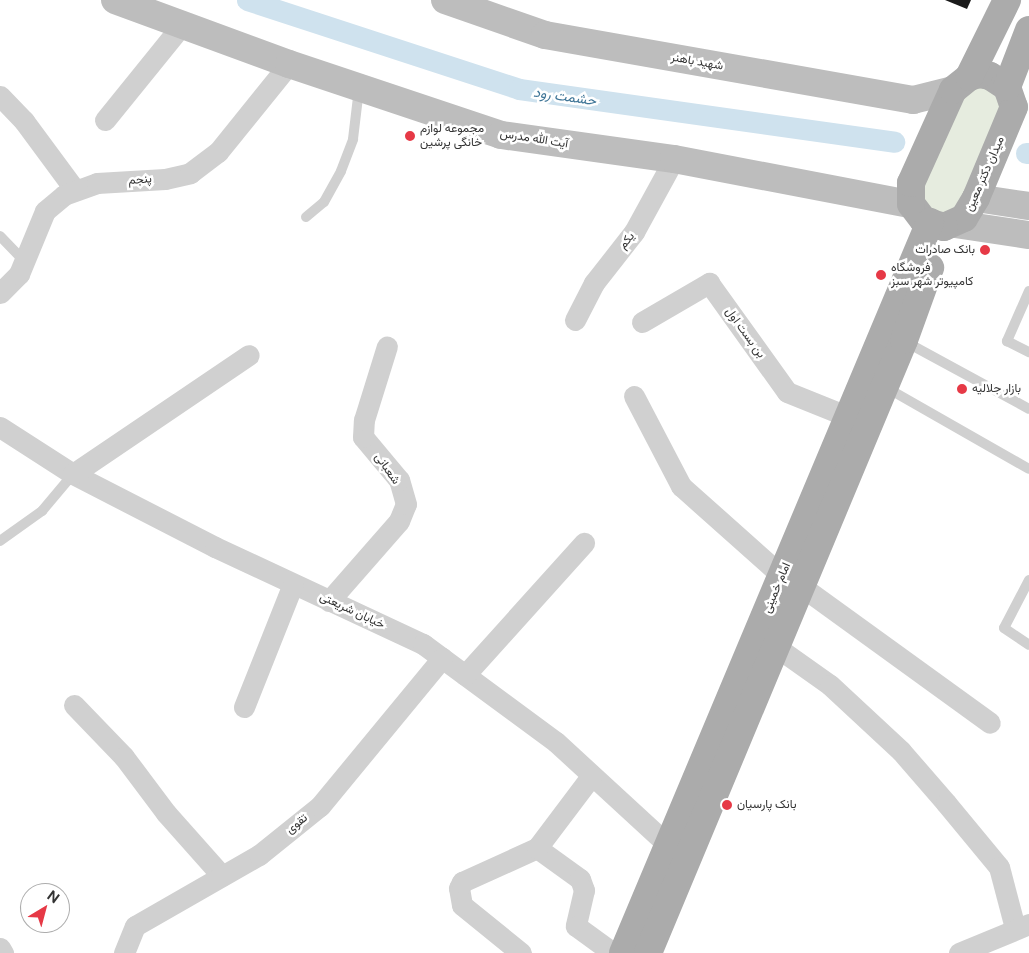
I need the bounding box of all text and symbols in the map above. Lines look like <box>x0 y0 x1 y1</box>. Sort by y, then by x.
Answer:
street label: شهید باهنر <box>670 50 724 74</box>
water label: حشمت رود <box>533 83 597 109</box>
place label: مجموعه لوازم خانگی پرشین <box>420 122 484 150</box>
street label: آیت الله مدرس <box>499 127 569 151</box>
marker: مجموعه لوازم خانگی پرشین <box>404 130 416 142</box>
street label: میدان دکتر معین <box>962 134 1008 214</box>
street label: پنجم <box>128 172 152 188</box>
street label: یکم <box>616 230 638 252</box>
place label: بانک صادرات <box>915 243 975 257</box>
marker: بانک صادرات <box>979 244 991 256</box>
place label: فروشگاه کامپیوتر شهر سبز <box>891 261 973 289</box>
marker: فروشگاه کامپیوتر شهر سبز <box>875 269 887 281</box>
street label: بن بست اول <box>722 305 768 361</box>
place label: بازار جلالیه <box>972 382 1021 396</box>
marker: بازار جلالیه <box>956 383 968 395</box>
street label: شعبانی <box>371 451 403 487</box>
street label: امام خمینی <box>760 561 794 615</box>
street label: خیابان شریعتی <box>317 590 387 632</box>
place label: بانک پارسیان <box>737 798 796 812</box>
marker: بانک پارسیان <box>721 799 733 811</box>
street label: تقوی <box>283 811 311 837</box>
north arrow <box>20 883 70 933</box>
text: N <box>44 887 63 906</box>

